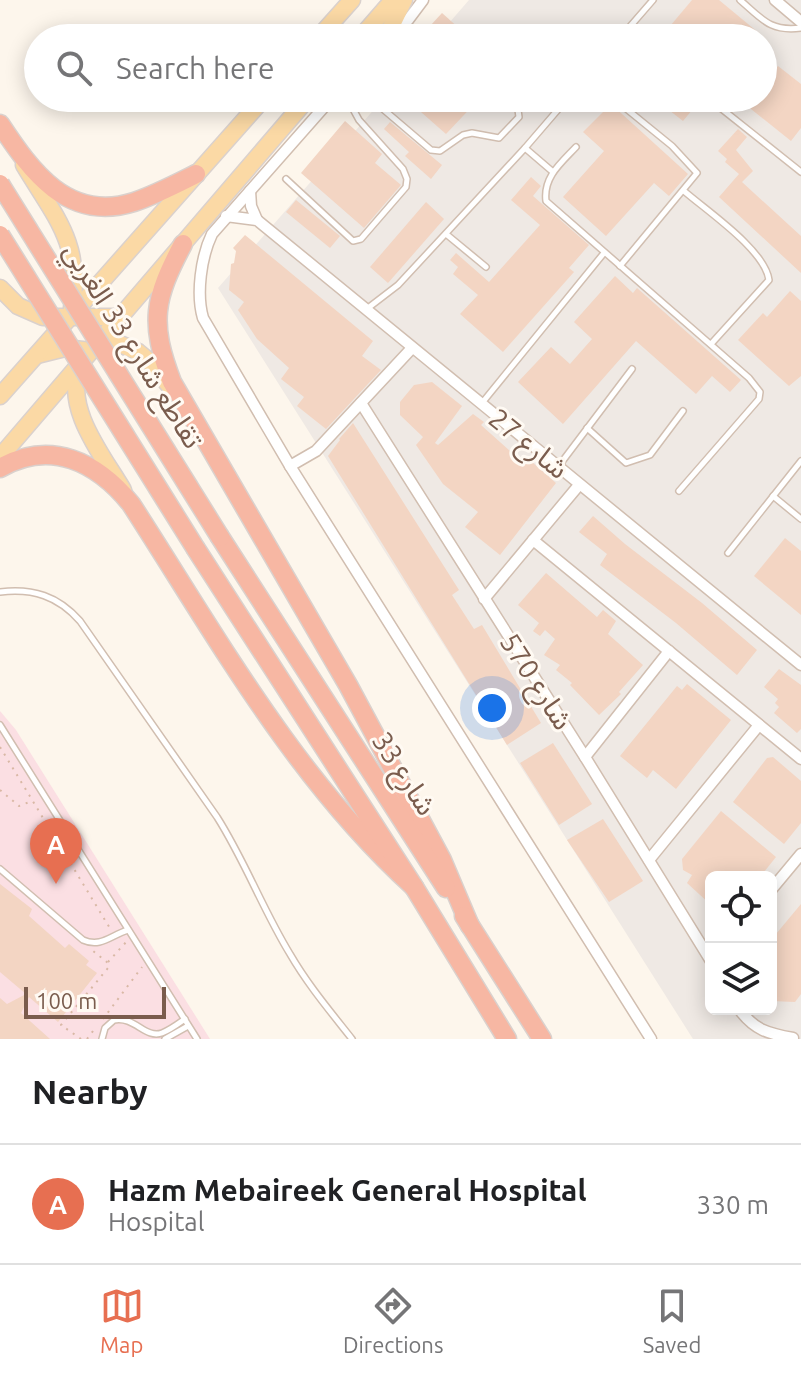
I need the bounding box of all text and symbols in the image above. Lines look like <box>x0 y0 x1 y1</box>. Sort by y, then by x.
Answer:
search box <box>24 24 777 112</box>
icon: search <box>52 46 96 90</box>
text: Search here <box>116 51 275 85</box>
street label: تقاطع شارع 33 الغربي <box>53 236 210 457</box>
street label: شارع 27 <box>479 402 575 489</box>
street label: شارع 570 <box>489 627 580 738</box>
your location <box>472 688 512 728</box>
street label: شارع 33 <box>362 726 443 824</box>
pin: A <box>30 818 82 884</box>
map controls <box>705 871 777 1015</box>
button: locate <box>705 871 777 943</box>
button: layers <box>705 943 777 1015</box>
scale bar <box>24 983 166 1019</box>
text: 100 m <box>36 988 97 1013</box>
text: Nearby <box>32 1072 147 1110</box>
text: Hazm Mebaireek General Hospital <box>108 1173 586 1207</box>
text: A <box>49 1190 67 1219</box>
text: 330 m <box>697 1190 769 1219</box>
text: Hospital <box>108 1207 205 1236</box>
tab: Map <box>100 1284 144 1357</box>
tab: Directions <box>343 1284 443 1357</box>
tab: Saved <box>643 1284 701 1357</box>

